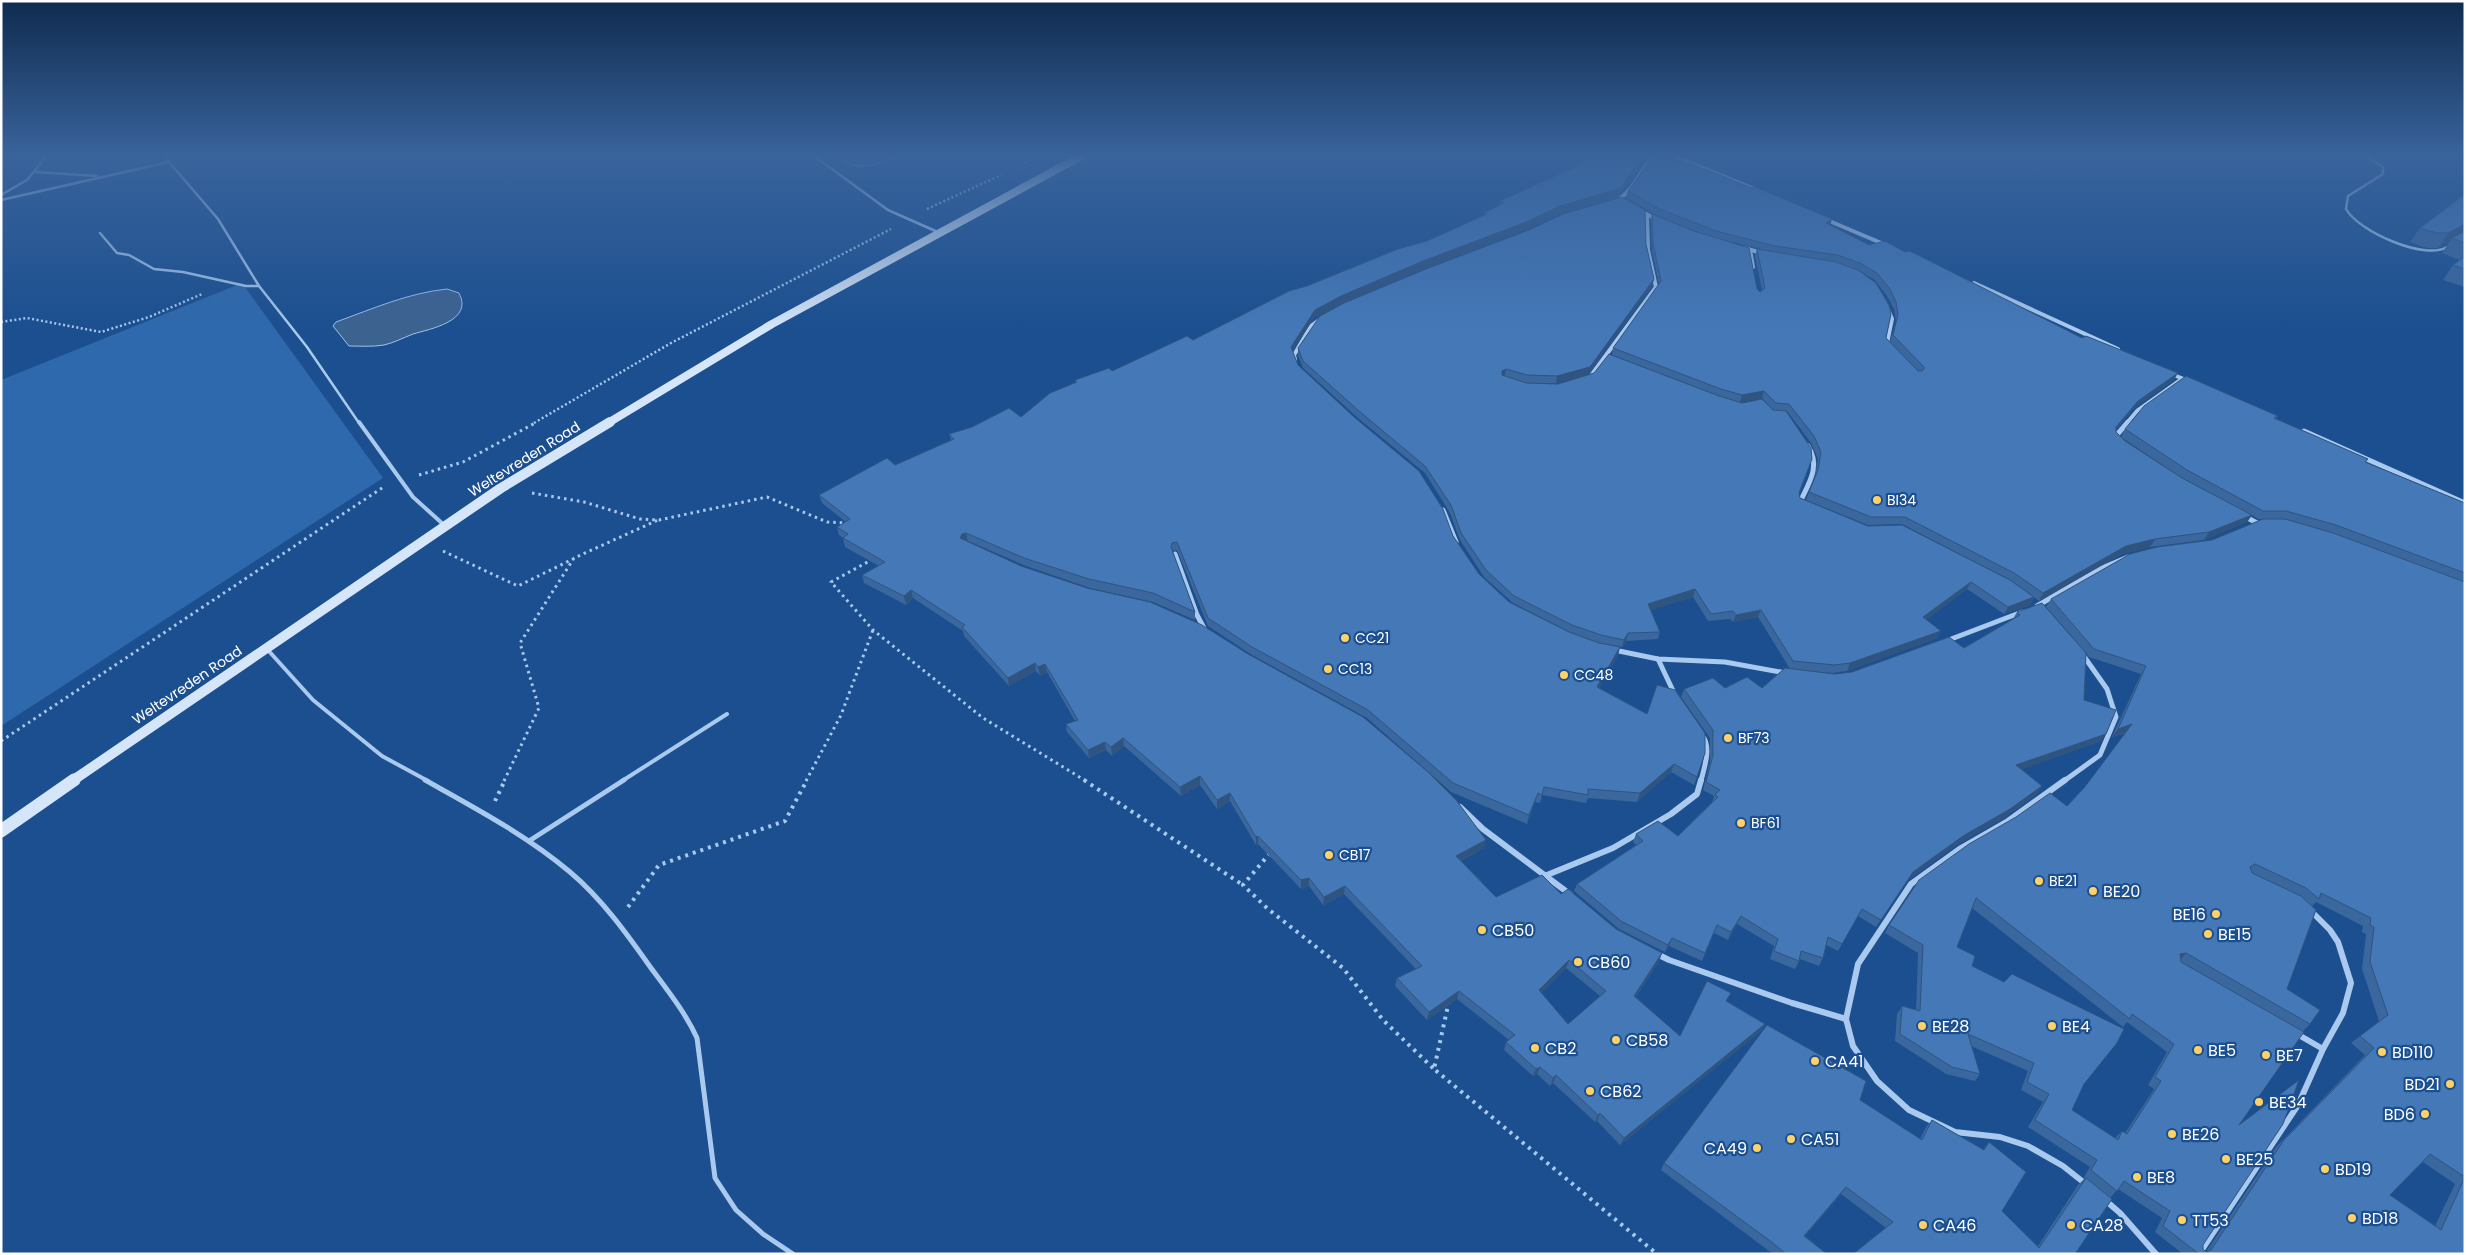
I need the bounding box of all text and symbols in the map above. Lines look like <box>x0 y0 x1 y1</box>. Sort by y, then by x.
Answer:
street label: Weltevreden Road <box>464 416 584 502</box>
place label: BI34 <box>1887 490 1916 510</box>
marker: BI34 <box>1871 494 1883 506</box>
place label: CC21 <box>1355 628 1389 648</box>
marker: CC21 <box>1339 632 1351 644</box>
street label: Weltevreden Road <box>128 641 246 729</box>
place label: CC13 <box>1338 659 1372 679</box>
marker: CC13 <box>1322 663 1334 675</box>
place label: CC48 <box>1574 665 1613 685</box>
marker: CC48 <box>1558 669 1570 681</box>
place label: BF73 <box>1738 728 1770 748</box>
marker: BF73 <box>1722 732 1734 744</box>
place label: BF61 <box>1751 813 1780 833</box>
marker: BF61 <box>1735 817 1747 829</box>
place label: CB17 <box>1339 845 1371 865</box>
marker: CB17 <box>1323 849 1335 861</box>
place label: BE21 <box>2049 871 2077 891</box>
marker: BE21 <box>2033 875 2045 887</box>
place label: BE20 <box>2103 880 2140 903</box>
marker: BE20 <box>2087 885 2099 897</box>
place label: BE16 <box>2173 903 2206 926</box>
marker: BE16 <box>2210 908 2222 920</box>
place label: CB50 <box>1492 919 1534 942</box>
place label: BE15 <box>2218 923 2251 946</box>
marker: CB50 <box>1476 924 1488 936</box>
marker: BE15 <box>2202 928 2214 940</box>
place label: CB60 <box>1588 951 1630 974</box>
marker: CB60 <box>1572 956 1584 968</box>
place label: BE28 <box>1932 1015 1969 1038</box>
place label: BE4 <box>2062 1015 2090 1038</box>
marker: BE28 <box>1916 1020 1928 1032</box>
marker: BE4 <box>2046 1020 2058 1032</box>
place label: CB58 <box>1626 1029 1668 1052</box>
marker: CB58 <box>1610 1034 1622 1046</box>
place label: CB2 <box>1545 1037 1576 1060</box>
place label: BE5 <box>2208 1039 2236 1062</box>
place label: BD110 <box>2392 1041 2433 1064</box>
marker: CB2 <box>1529 1042 1541 1054</box>
marker: BE5 <box>2192 1044 2204 1056</box>
place label: BE7 <box>2276 1044 2303 1067</box>
marker: BD110 <box>2376 1046 2388 1058</box>
marker: BE7 <box>2260 1049 2272 1061</box>
place label: CA41 <box>1825 1050 1863 1073</box>
marker: CA41 <box>1809 1055 1821 1067</box>
place label: BD21 <box>2405 1073 2440 1096</box>
marker: BD21 <box>2444 1078 2456 1090</box>
place label: CB62 <box>1600 1080 1642 1103</box>
marker: CB62 <box>1584 1085 1596 1097</box>
place label: BE34 <box>2269 1091 2307 1114</box>
marker: BE34 <box>2253 1096 2265 1108</box>
place label: BD6 <box>2384 1103 2415 1126</box>
marker: BD6 <box>2419 1108 2431 1120</box>
place label: BE26 <box>2182 1123 2219 1146</box>
place label: CA51 <box>1801 1128 1839 1151</box>
marker: BE26 <box>2166 1128 2178 1140</box>
marker: CA51 <box>1785 1133 1797 1145</box>
place label: CA49 <box>1704 1137 1747 1160</box>
marker: CA49 <box>1751 1142 1763 1154</box>
place label: BE25 <box>2236 1148 2273 1171</box>
marker: BE25 <box>2220 1153 2232 1165</box>
place label: BD19 <box>2335 1158 2371 1181</box>
marker: BD19 <box>2319 1163 2331 1175</box>
place label: BE8 <box>2147 1166 2175 1189</box>
marker: BE8 <box>2131 1171 2143 1183</box>
place label: BD18 <box>2362 1207 2398 1230</box>
place label: TT53 <box>2192 1209 2229 1232</box>
marker: BD18 <box>2346 1212 2358 1224</box>
place label: CA46 <box>1933 1214 1976 1237</box>
place label: CA28 <box>2081 1214 2123 1237</box>
marker: TT53 <box>2176 1214 2188 1226</box>
marker: CA46 <box>1917 1219 1929 1231</box>
marker: CA28 <box>2065 1219 2077 1231</box>

